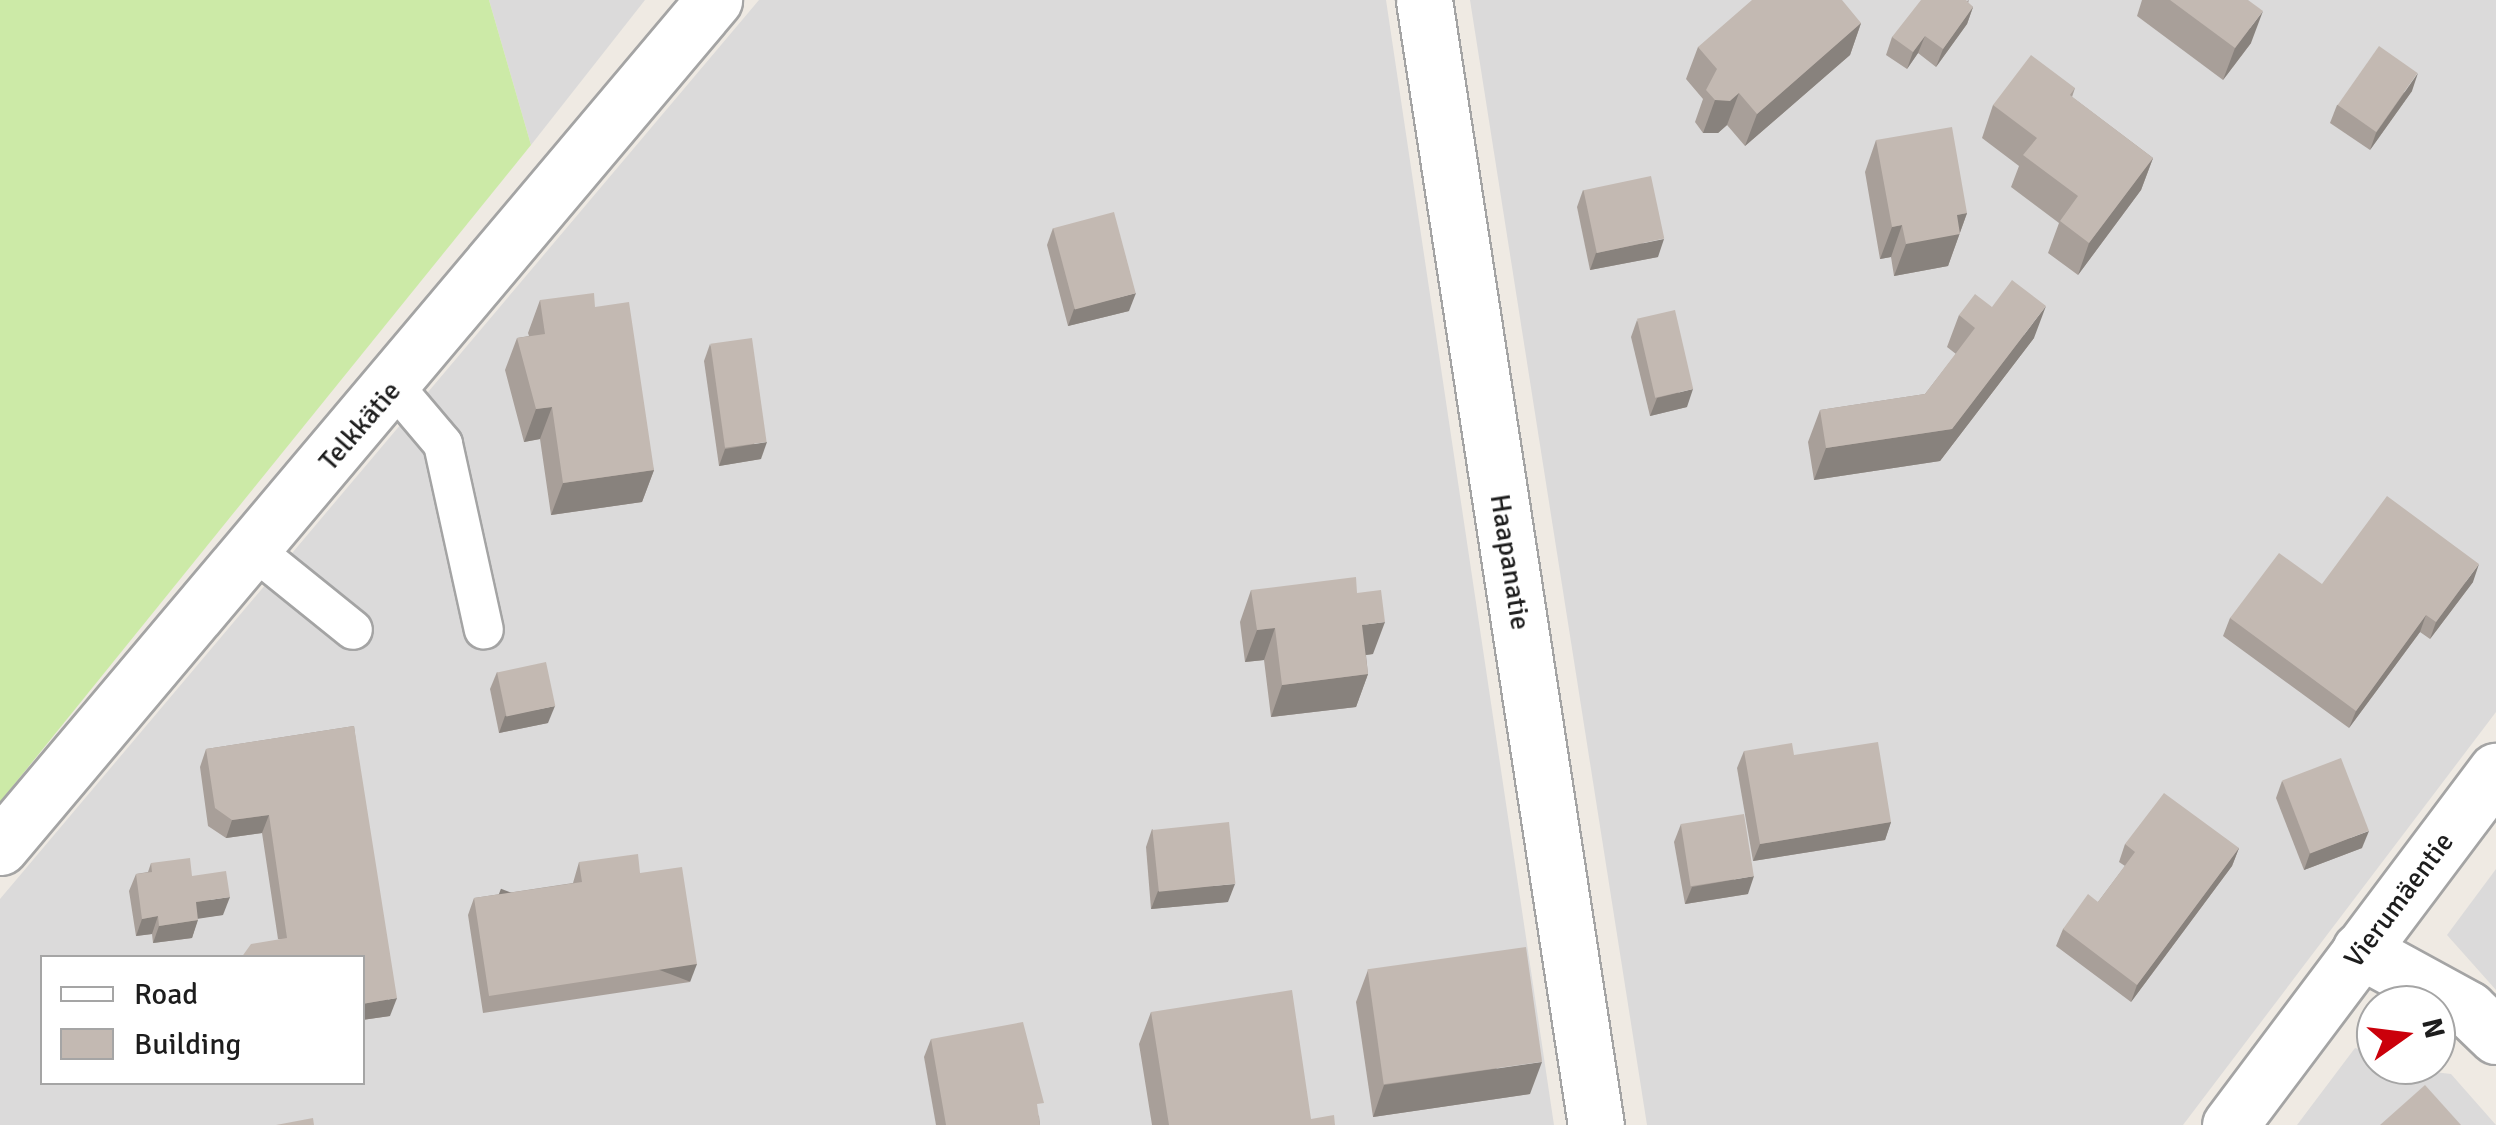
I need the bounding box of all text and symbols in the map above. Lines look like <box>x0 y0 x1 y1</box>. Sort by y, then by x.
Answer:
street label: Telkkätie <box>312 374 408 478</box>
street label: Haapanatie <box>1483 492 1537 632</box>
street label: Vierumäentie <box>2337 826 2461 974</box>
legend <box>40 955 365 1085</box>
text: Road <box>134 976 198 1013</box>
north arrow <box>2356 985 2456 1085</box>
text: N <box>2414 1015 2452 1042</box>
text: Building <box>134 1026 241 1063</box>

